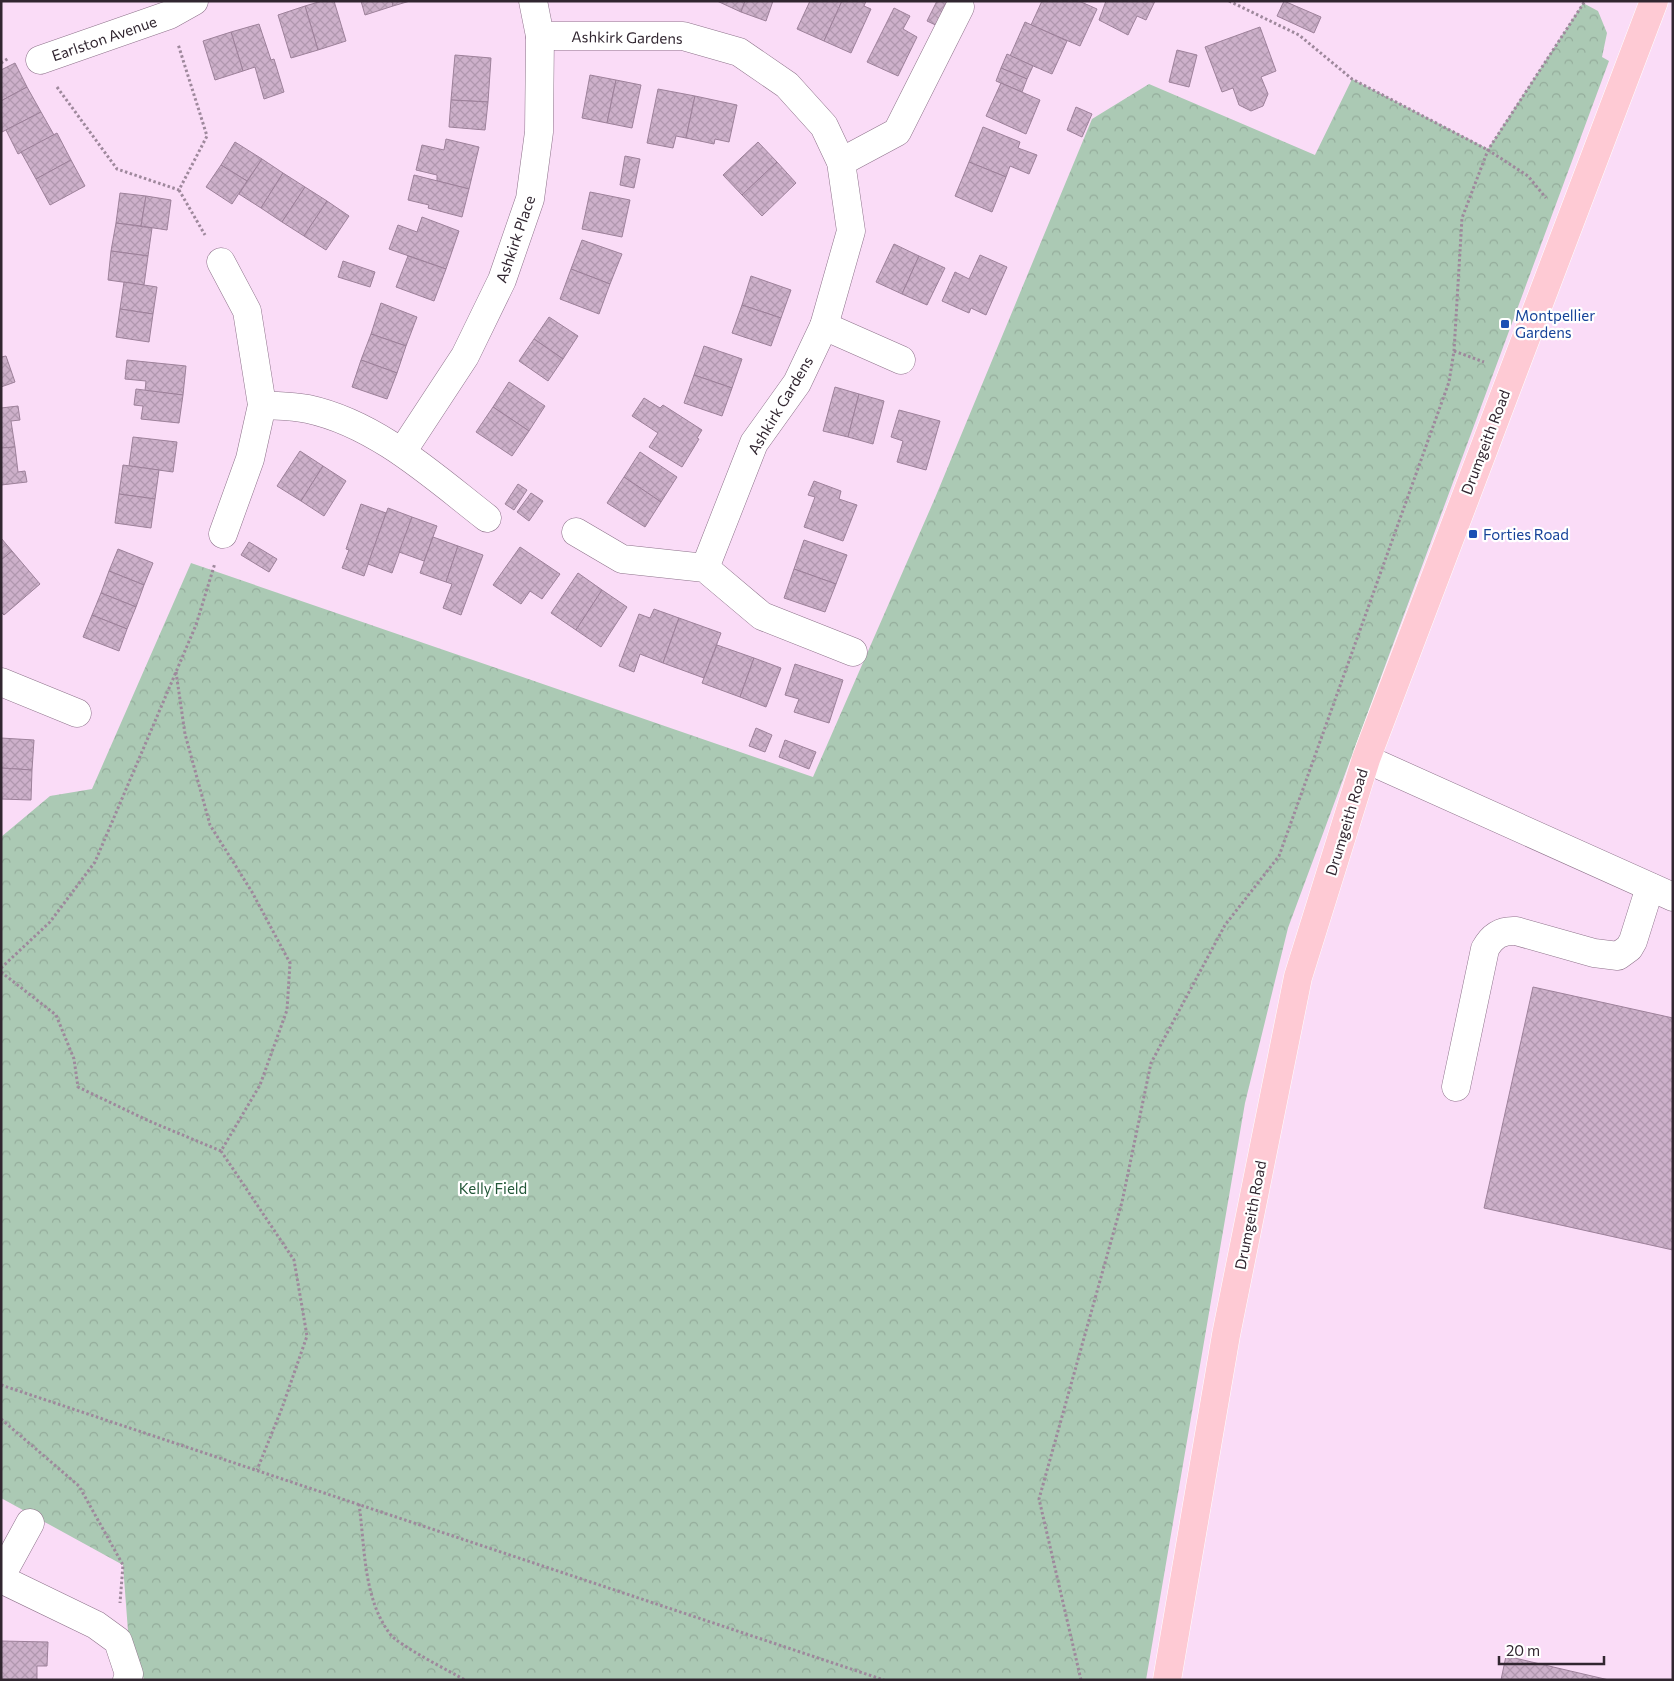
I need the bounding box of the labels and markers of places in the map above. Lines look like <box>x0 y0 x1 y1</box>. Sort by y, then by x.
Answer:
place label: Montpellier Gardens <box>1515 306 1595 341</box>
marker: Montpellier Gardens <box>1499 318 1511 330</box>
place label: Forties Road <box>1483 525 1569 543</box>
marker: Forties Road <box>1467 528 1479 540</box>

